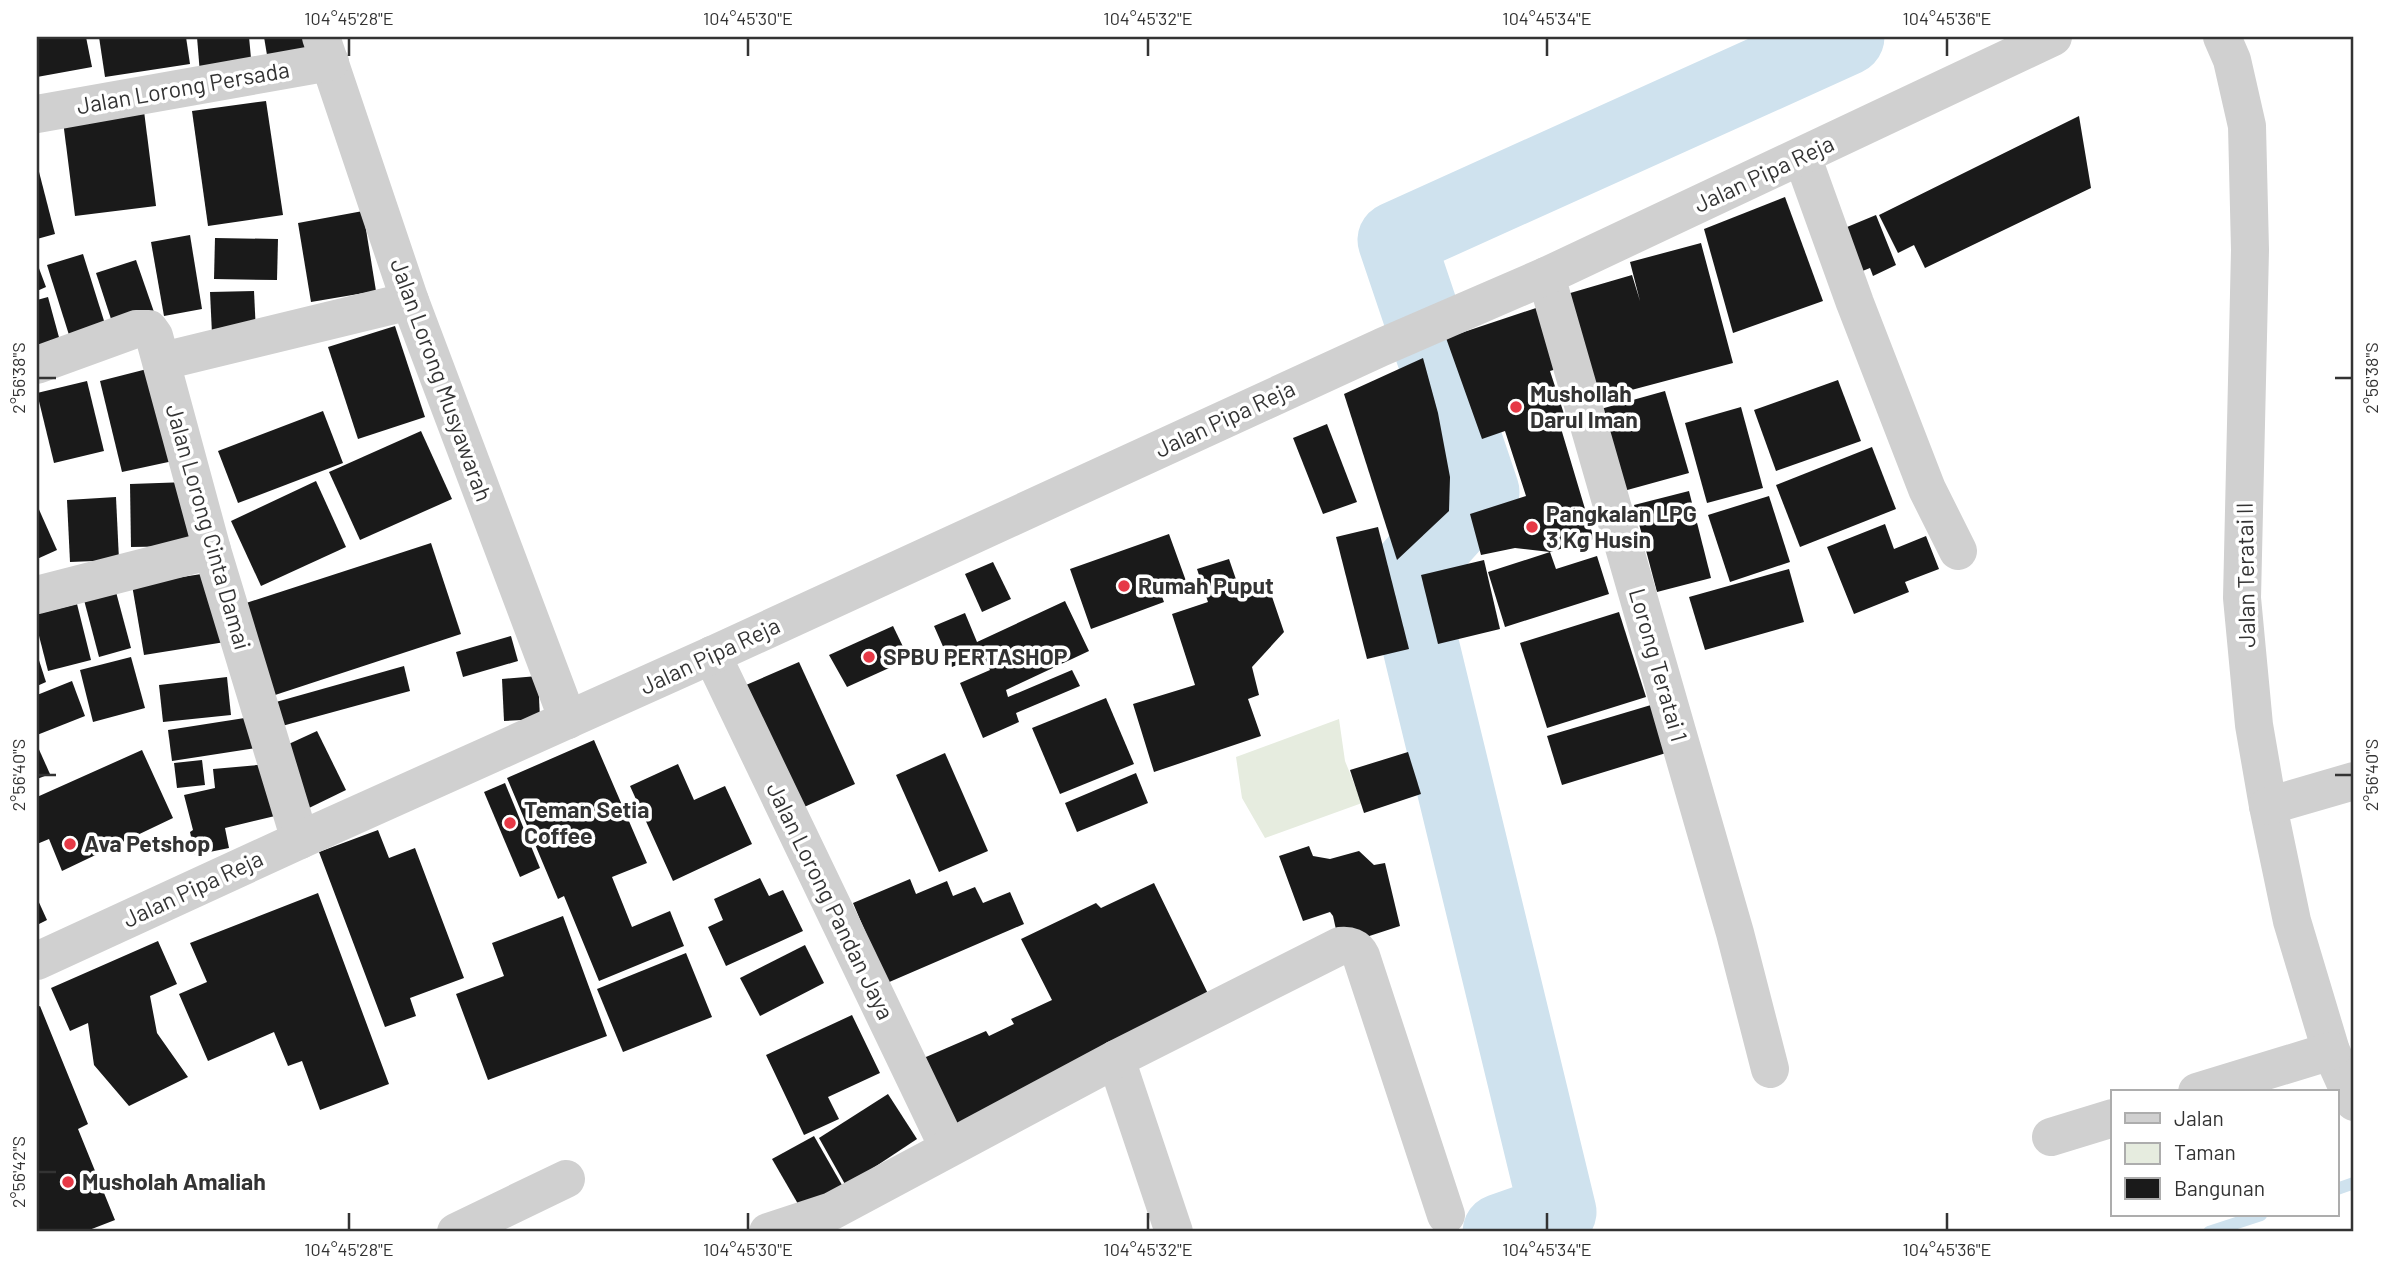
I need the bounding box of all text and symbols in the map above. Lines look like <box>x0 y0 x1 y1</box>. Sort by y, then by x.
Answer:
text: 104°45'28"E <box>304 7 394 29</box>
text: 104°45'30"E <box>703 7 793 29</box>
text: 104°45'32"E <box>1103 7 1193 29</box>
text: 104°45'34"E <box>1502 7 1592 29</box>
text: 104°45'36"E <box>1903 7 1991 29</box>
street label: Jalan Lorong Persada <box>74 55 291 120</box>
street label: Jalan Pipa Reja <box>1689 128 1838 218</box>
street label: Jalan Lorong Musyawarah <box>385 254 499 505</box>
text: 2°56'38"S <box>7 342 29 414</box>
text: 2°56'38"S <box>2360 342 2382 414</box>
street label: Jalan Pipa Reja <box>1150 373 1299 463</box>
place label: Mushollah Darul Iman <box>1530 379 1638 433</box>
marker: Mushollah Darul Iman <box>1508 399 1524 415</box>
street label: Jalan Lorong Cinta Damai <box>160 401 257 653</box>
place label: Pangkalan LPG 3 Kg Husin <box>1546 499 1697 553</box>
street label: Jalan Teratai II <box>2230 502 2260 648</box>
marker: Pangkalan LPG 3 Kg Husin <box>1524 519 1540 535</box>
place label: Rumah Puput <box>1138 571 1274 599</box>
marker: Rumah Puput <box>1116 578 1132 594</box>
street label: Lorong Teratai 1 <box>1624 585 1694 745</box>
street label: Jalan Pipa Reja <box>635 610 784 700</box>
place label: SPBU PERTASHOP <box>883 642 1068 670</box>
marker: SPBU PERTASHOP <box>861 649 877 665</box>
text: 2°56'40"S <box>7 739 29 811</box>
text: 2°56'40"S <box>2360 739 2382 811</box>
street label: Jalan Lorong Pandan Jaya <box>761 777 901 1024</box>
place label: Teman Setia Coffee <box>524 795 649 849</box>
marker: Teman Setia Coffee <box>502 815 518 831</box>
place label: Ava Petshop <box>84 829 210 857</box>
marker: Ava Petshop <box>62 836 78 852</box>
street label: Jalan Pipa Reja <box>118 843 267 933</box>
legend <box>2111 1090 2338 1216</box>
text: Jalan <box>2174 1105 2224 1130</box>
text: 2°56'42"S <box>7 1136 29 1208</box>
text: Taman <box>2174 1139 2236 1164</box>
place label: Musholah Amaliah <box>82 1167 266 1195</box>
marker: Musholah Amaliah <box>60 1174 76 1190</box>
text: Bangunan <box>2174 1175 2265 1200</box>
text: 104°45'28"E <box>304 1238 394 1260</box>
text: 104°45'30"E <box>703 1238 793 1260</box>
text: 104°45'32"E <box>1103 1238 1193 1260</box>
text: 104°45'34"E <box>1502 1238 1592 1260</box>
text: 104°45'36"E <box>1903 1238 1991 1260</box>

